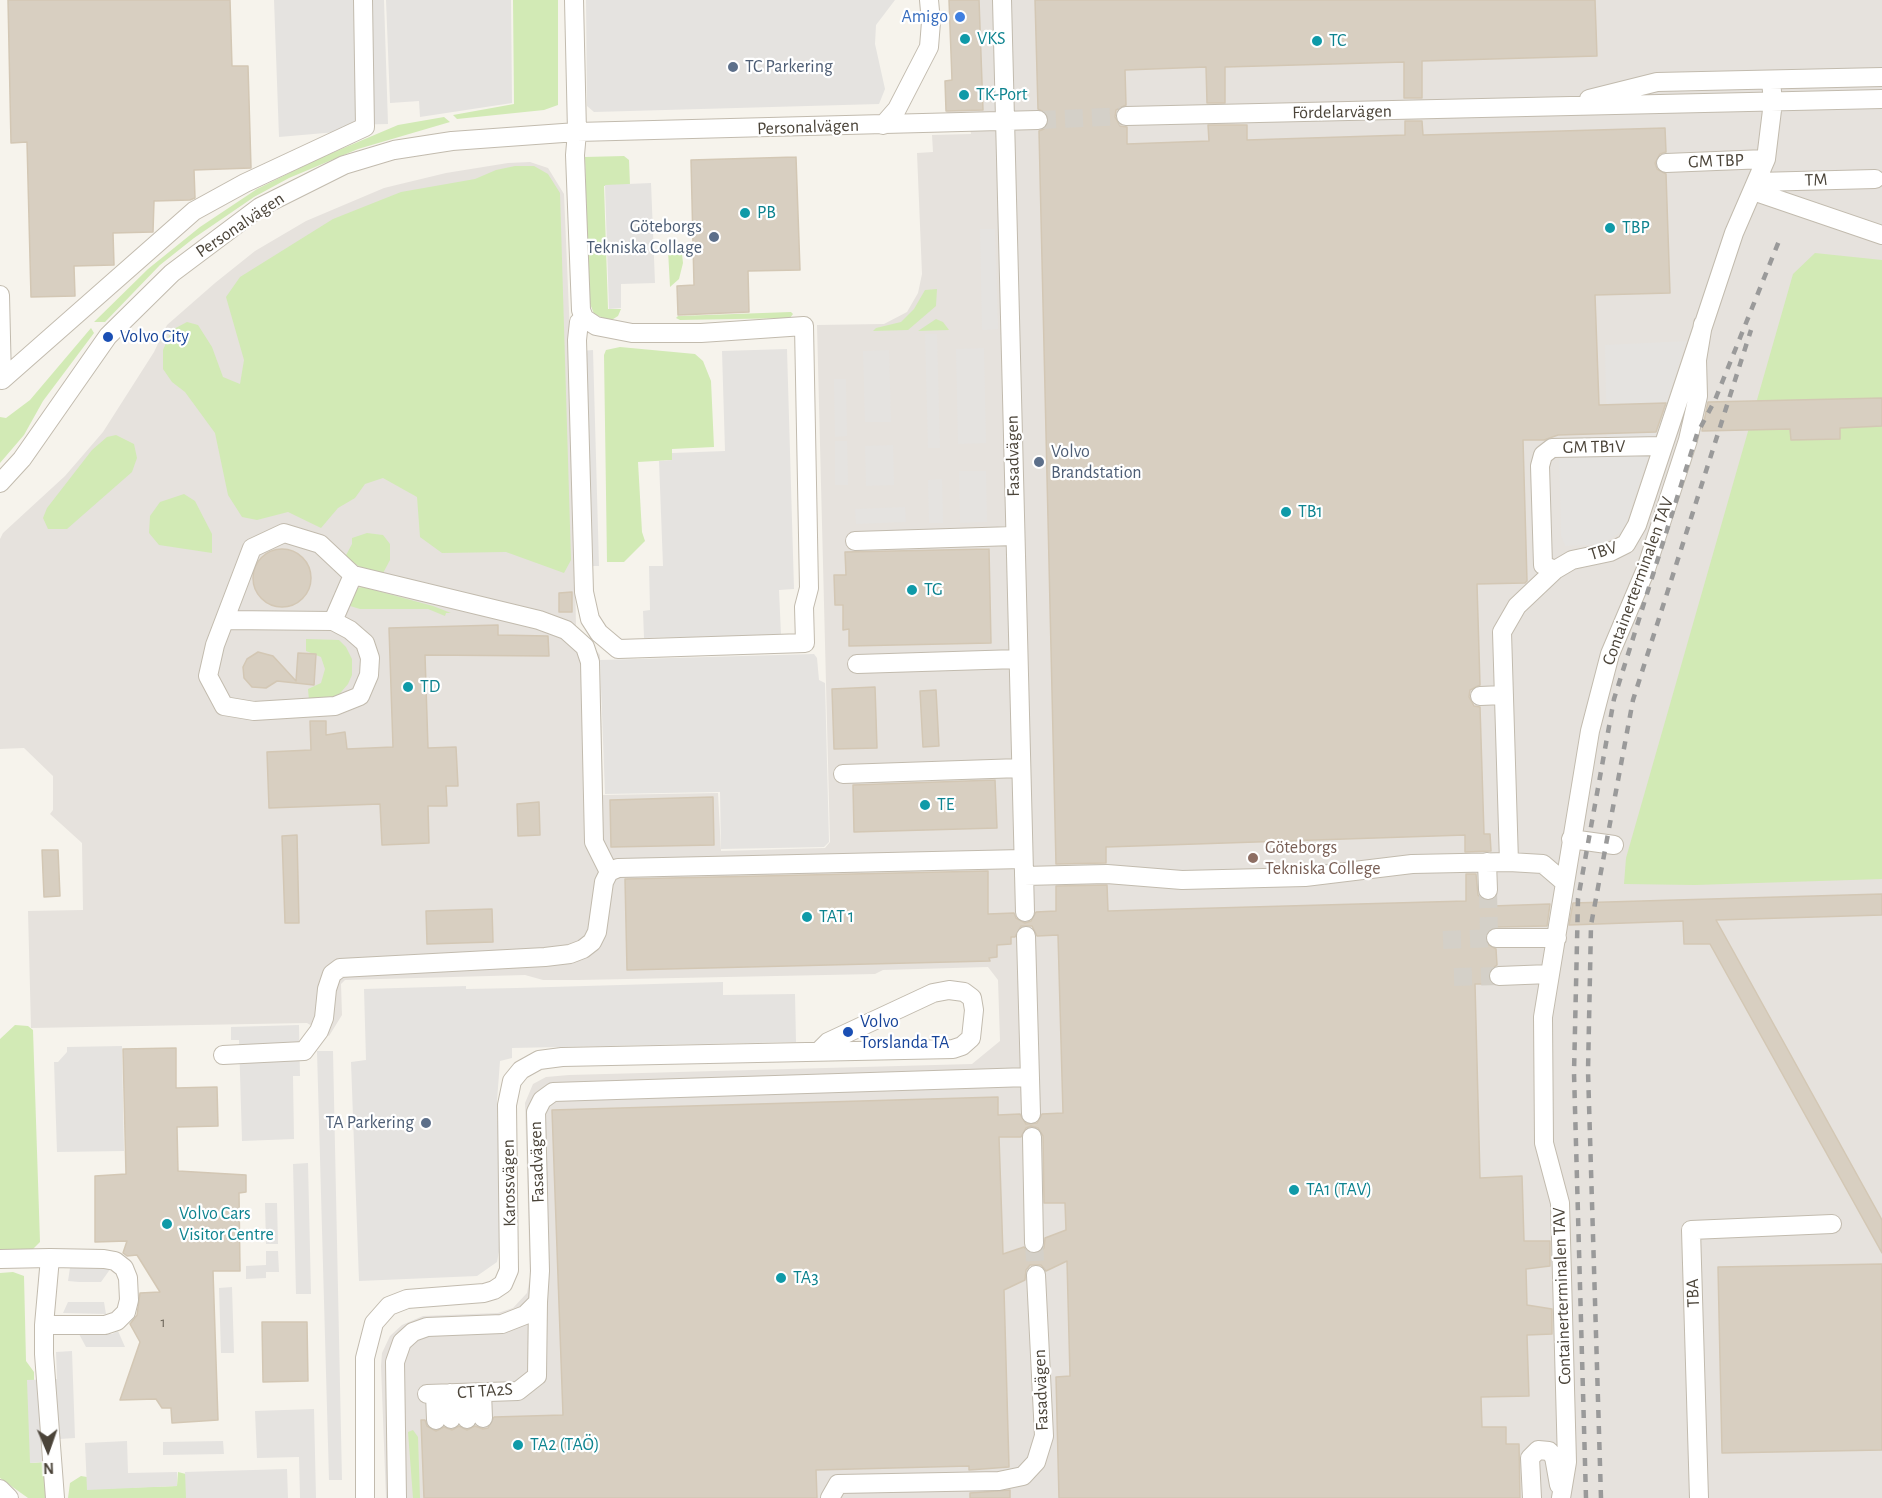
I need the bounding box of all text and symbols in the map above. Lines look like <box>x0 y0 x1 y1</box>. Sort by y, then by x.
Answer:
place label: Amigo <box>901 6 948 28</box>
marker: Amigo <box>953 10 967 24</box>
place label: VKS <box>977 28 1005 50</box>
place label: TC <box>1329 30 1346 52</box>
marker: VKS <box>958 32 972 46</box>
marker: TC <box>1310 34 1324 48</box>
place label: TC Parkering <box>745 56 833 78</box>
marker: TC Parkering <box>726 60 740 74</box>
place label: TK-Port <box>976 84 1027 106</box>
marker: TK-Port <box>957 88 971 102</box>
street label: Fördelarvägen <box>1292 100 1392 124</box>
street label: Personalvägen <box>757 114 859 140</box>
street label: GM TBP <box>1688 149 1744 173</box>
street label: TM <box>1804 169 1828 191</box>
street label: Personalvägen <box>192 188 288 262</box>
place label: PB <box>757 202 776 224</box>
marker: PB <box>738 206 752 220</box>
place label: Göteborgs Tekniska Collage <box>586 216 702 258</box>
place label: TBP <box>1622 217 1650 239</box>
marker: TBP <box>1603 221 1617 235</box>
marker: Göteborgs Tekniska Collage <box>707 230 721 244</box>
place label: Volvo City <box>120 326 189 348</box>
marker: Volvo City <box>101 330 115 344</box>
street label: Fasadvägen <box>1001 415 1025 497</box>
street label: GM TB1V <box>1562 436 1626 458</box>
place label: Volvo Brandstation <box>1051 441 1142 484</box>
marker: Volvo Brandstation <box>1032 455 1046 469</box>
street label: Containerterminalen TAV <box>1597 494 1679 668</box>
place label: TB1 <box>1298 501 1323 523</box>
marker: TB1 <box>1279 505 1293 519</box>
street label: TBV <box>1586 536 1620 566</box>
place label: TG <box>924 579 943 601</box>
marker: TG <box>905 583 919 597</box>
place label: TD <box>420 676 440 698</box>
marker: TD <box>401 680 415 694</box>
place label: TE <box>937 794 954 816</box>
marker: TE <box>918 798 932 812</box>
place label: Göteborgs Tekniska College <box>1265 837 1380 880</box>
marker: Göteborgs Tekniska College <box>1246 851 1260 865</box>
place label: TAT 1 <box>819 906 854 928</box>
marker: TAT 1 <box>800 910 814 924</box>
place label: Volvo Torslanda TA <box>860 1011 949 1054</box>
marker: Volvo Torslanda TA <box>841 1025 855 1039</box>
place label: TA Parkering <box>325 1112 414 1134</box>
marker: TA Parkering <box>419 1116 433 1130</box>
street label: Fasadvägen <box>525 1121 549 1203</box>
street label: Karossvägen <box>497 1139 521 1227</box>
place label: TA1 (TAV) <box>1306 1179 1372 1201</box>
marker: TA1 (TAV) <box>1287 1183 1301 1197</box>
place label: Volvo Cars Visitor Centre <box>179 1203 274 1246</box>
street label: Containerterminalen TAV <box>1548 1207 1576 1385</box>
marker: Volvo Cars Visitor Centre <box>160 1217 174 1231</box>
place label: TA3 <box>793 1267 819 1289</box>
marker: TA3 <box>774 1271 788 1285</box>
street label: TBA <box>1682 1278 1704 1308</box>
house number: 1 <box>160 1313 166 1331</box>
street label: Fasadvägen <box>1029 1349 1053 1431</box>
street label: CT TA2S <box>456 1378 514 1404</box>
north arrow <box>18 1420 78 1480</box>
place label: TA2 (TAÖ) <box>530 1434 599 1456</box>
marker: TA2 (TAÖ) <box>511 1438 525 1452</box>
text: N <box>43 1460 54 1476</box>

